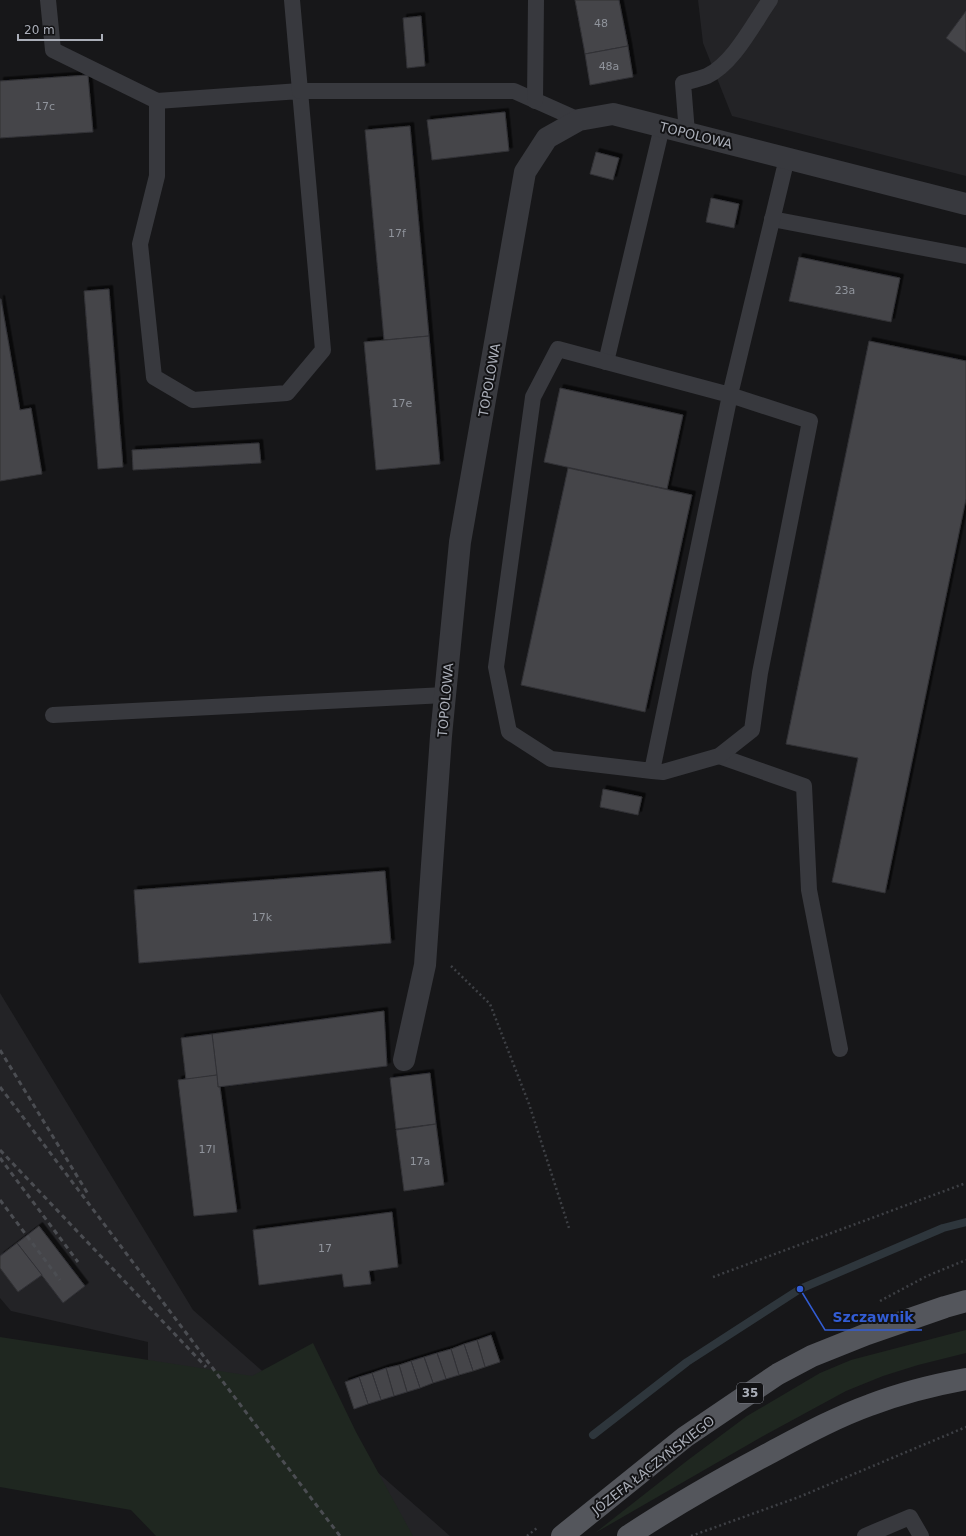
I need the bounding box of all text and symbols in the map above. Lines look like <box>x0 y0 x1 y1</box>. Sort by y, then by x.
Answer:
scale bar <box>18 16 102 42</box>
house number: 48 <box>594 17 608 30</box>
text: 20 m <box>24 23 55 37</box>
house number: 48a <box>599 60 619 73</box>
house number: 17c <box>35 100 55 113</box>
street label: TOPOLOWA <box>657 119 734 152</box>
house number: 17f <box>388 227 407 240</box>
house number: 23a <box>835 284 855 297</box>
street label: TOPOLOWA <box>475 342 503 419</box>
house number: 17e <box>392 397 413 410</box>
street label: TOPOLOWA <box>435 662 456 739</box>
house number: 17k <box>252 911 273 924</box>
house number: 17l <box>198 1143 216 1156</box>
house number: 17a <box>410 1155 430 1168</box>
house number: 17 <box>318 1242 332 1255</box>
callout: Szczawnik <box>825 1304 922 1330</box>
text: Szczawnik <box>832 1309 914 1325</box>
road number: 35 <box>737 1383 763 1403</box>
street label: JÓZEFA ŁĄCZYŃSKIEGO <box>588 1413 718 1518</box>

